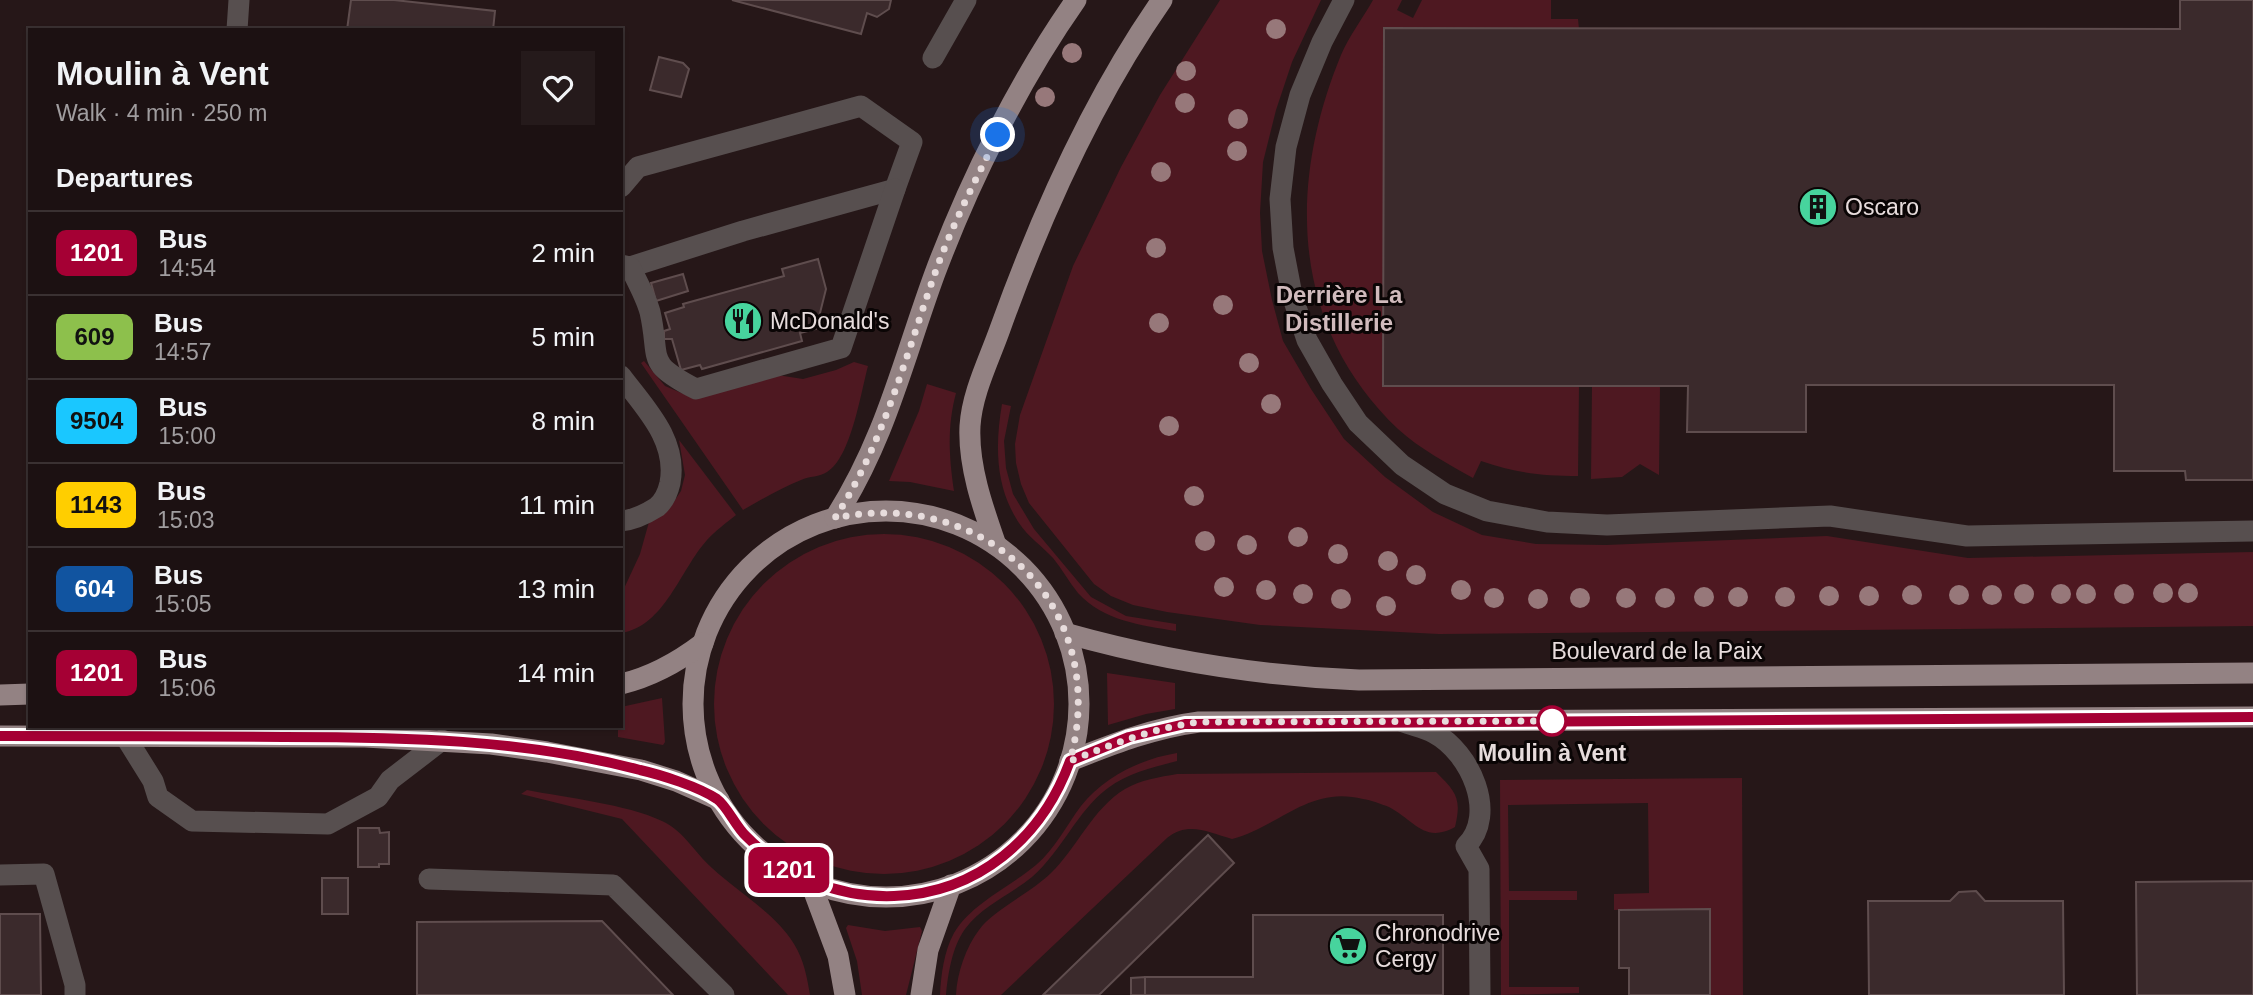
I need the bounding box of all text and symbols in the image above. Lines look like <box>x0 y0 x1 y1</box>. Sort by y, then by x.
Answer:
button: heart <box>521 51 595 125</box>
text: Moulin à Vent <box>56 55 269 92</box>
text: Walk · 4 min · 250 m <box>56 100 267 126</box>
your location <box>980 117 1015 152</box>
text: Departures <box>56 163 193 193</box>
building icon: Oscaro <box>1797 186 1839 228</box>
place label: Oscaro <box>1845 194 1919 220</box>
text: Bus <box>158 224 208 254</box>
text: 2 min <box>531 238 595 268</box>
text: 1201 <box>70 239 123 266</box>
text: 14:54 <box>158 255 216 281</box>
district label: Derrière La Distillerie <box>1276 281 1403 336</box>
restaurant icon: McDonald's <box>722 300 764 342</box>
text: Bus <box>154 308 203 338</box>
place label: McDonald's <box>770 308 889 334</box>
text: 5 min <box>531 322 595 352</box>
text: 609 <box>74 323 115 350</box>
text: 14:57 <box>154 339 212 365</box>
text: Bus <box>158 392 208 422</box>
text: 8 min <box>531 406 595 436</box>
text: 9504 <box>70 407 123 434</box>
text: 15:00 <box>158 423 216 449</box>
text: Bus <box>157 476 206 506</box>
text: 11 min <box>519 490 595 520</box>
text: 1143 <box>70 491 122 518</box>
text: 15:03 <box>157 507 215 533</box>
text: Bus <box>154 560 203 590</box>
text: 13 min <box>517 574 595 604</box>
text: 604 <box>74 575 115 602</box>
text: 15:05 <box>154 591 212 617</box>
street label: Boulevard de la Paix <box>1552 638 1763 664</box>
text: Bus <box>158 644 208 674</box>
text: 14 min <box>517 658 595 688</box>
text: 1201 <box>70 659 123 686</box>
text: 15:06 <box>158 675 216 701</box>
marker: Moulin à Vent <box>1537 706 1567 736</box>
place label: Moulin à Vent <box>1478 740 1626 766</box>
line badge: 1201 <box>740 847 838 893</box>
text: 1201 <box>762 856 816 883</box>
place label: Chronodrive Cergy <box>1375 920 1500 972</box>
supermarket icon: Chronodrive Cergy <box>1327 925 1369 967</box>

